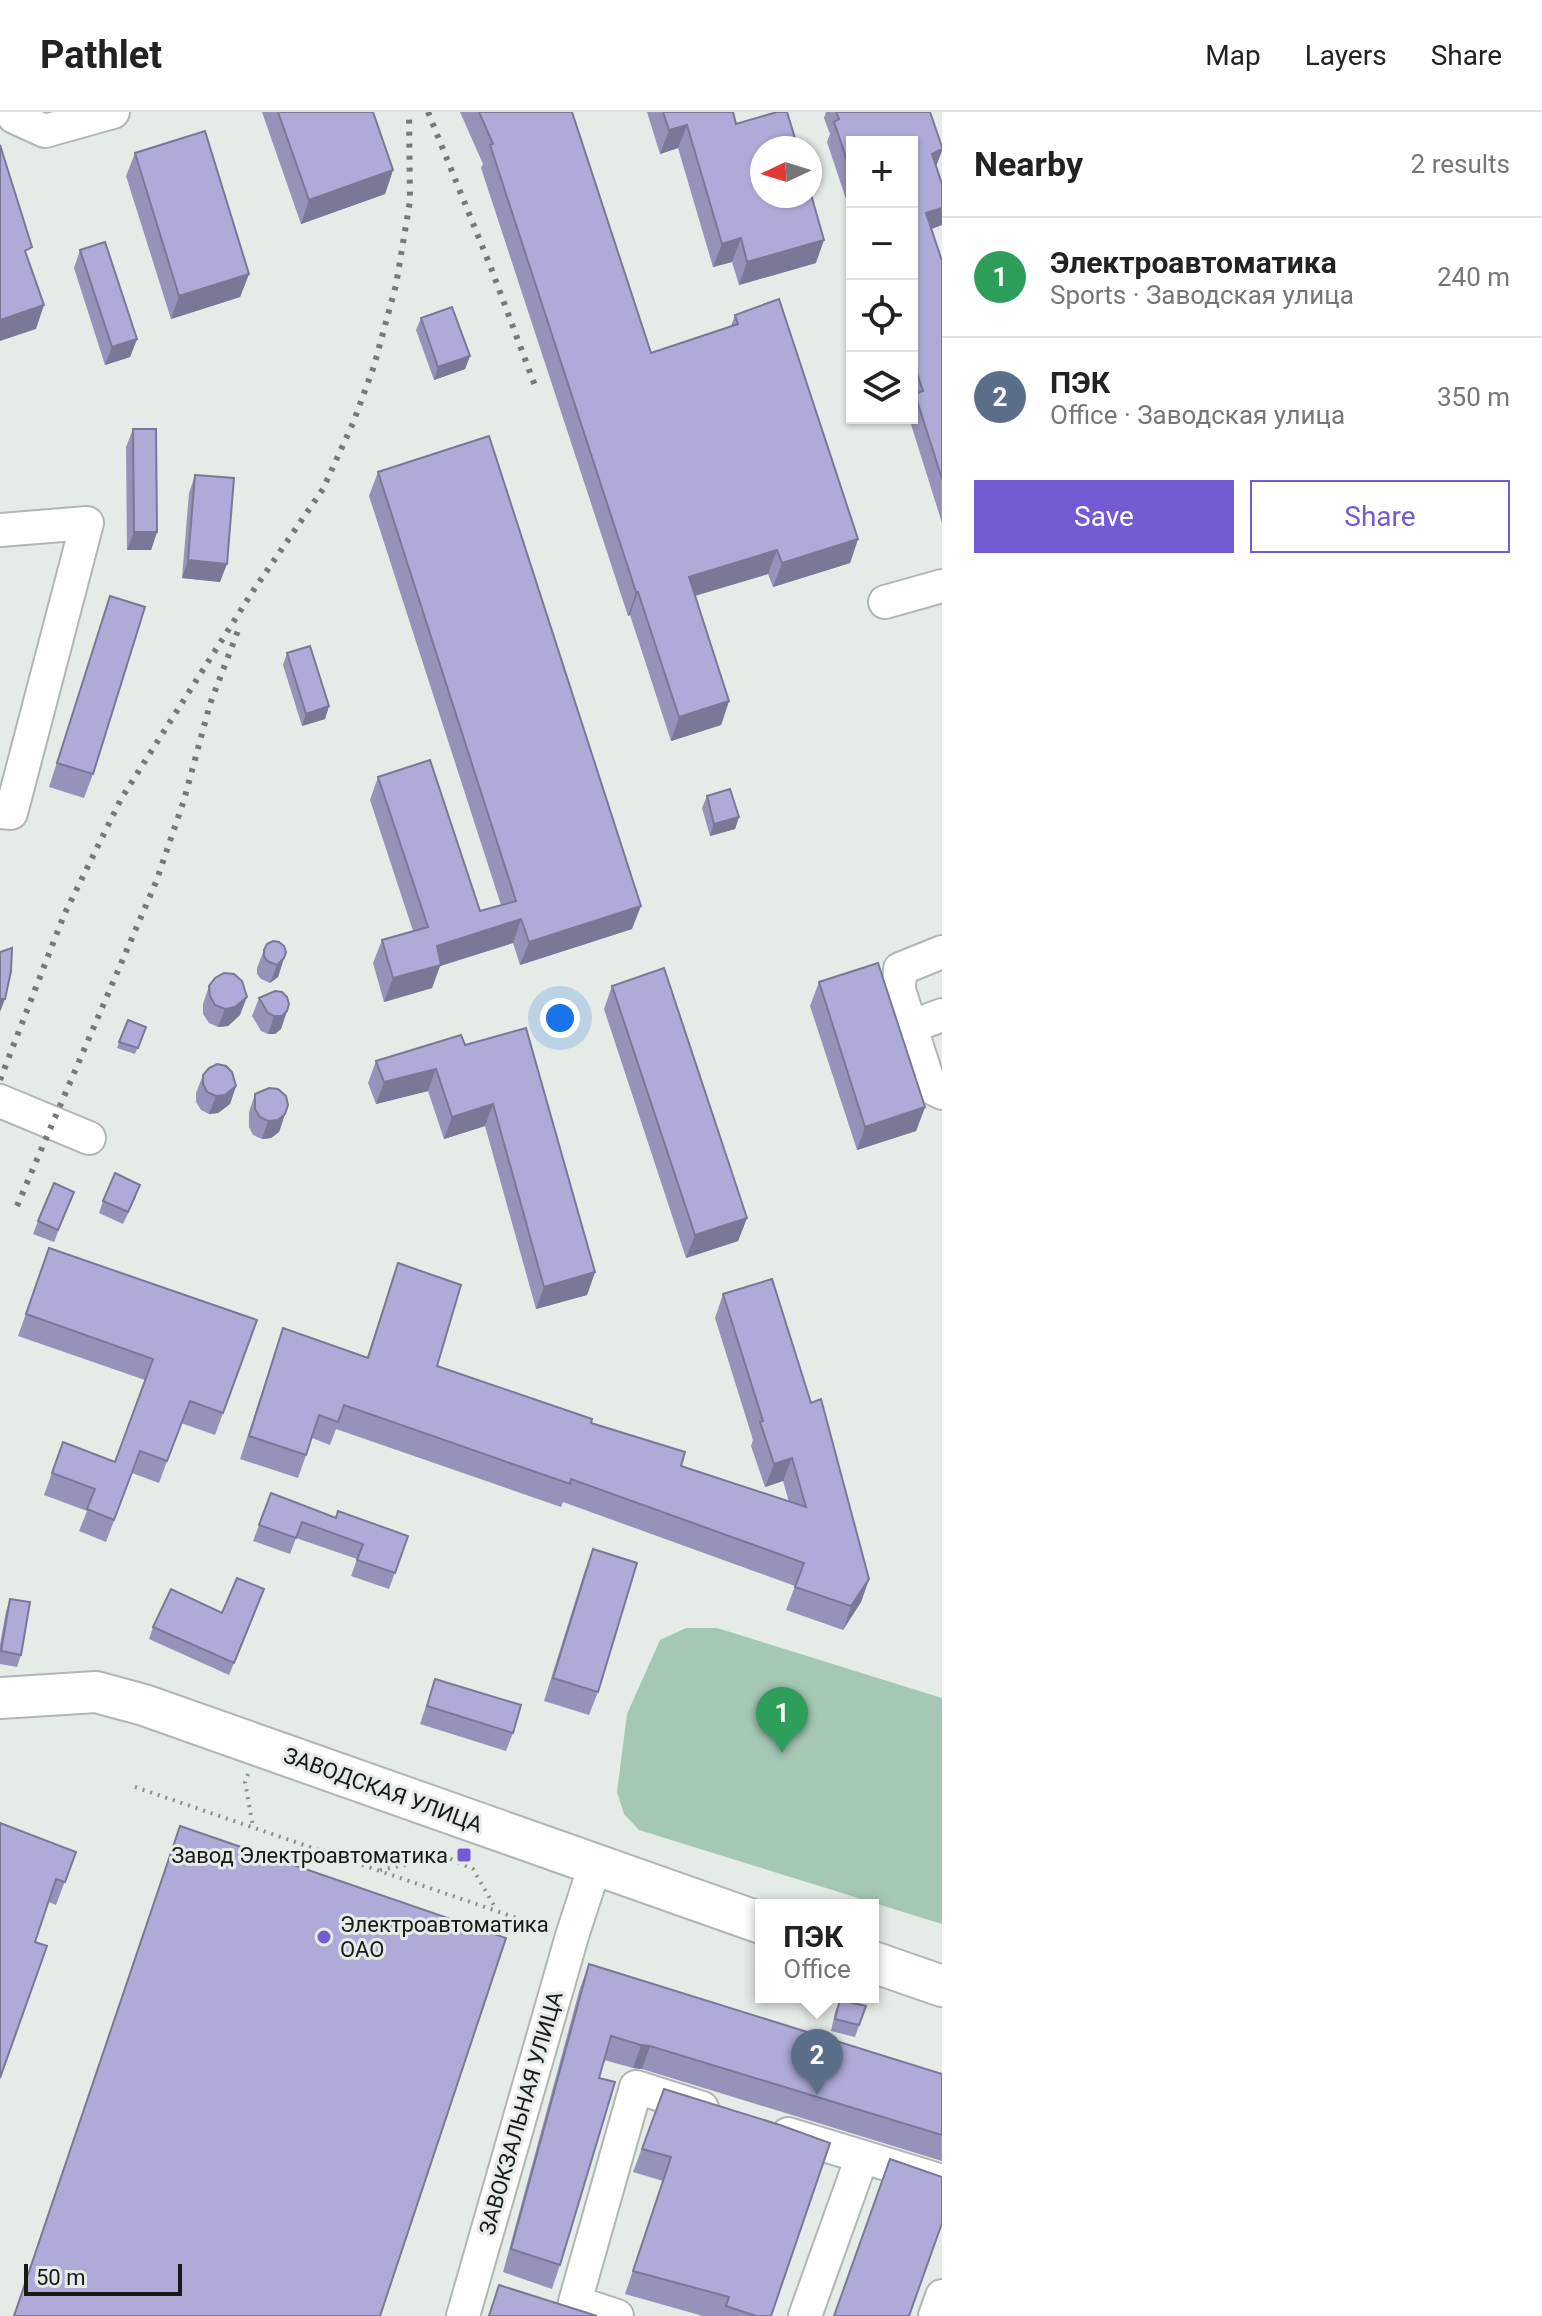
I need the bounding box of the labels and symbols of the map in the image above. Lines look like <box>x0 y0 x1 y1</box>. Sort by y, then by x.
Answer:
north arrow <box>750 136 822 208</box>
your location <box>540 998 580 1038</box>
pin: 1 <box>756 1687 808 1753</box>
street label: ЗАВОДСКАЯ УЛИЦА <box>280 1742 486 1838</box>
place label: Завод Электроавтоматика <box>171 1843 448 1868</box>
marker: Завод Электроавтоматика <box>455 1846 473 1864</box>
place label: Электроавтоматика ОАО <box>340 1912 549 1962</box>
marker: Электроавтоматика ОАО <box>315 1928 333 1946</box>
street label: ЗАВОКЗАЛЬНАЯ УЛИЦА <box>474 1988 568 2238</box>
pin: 2 <box>791 2029 843 2095</box>
scale bar <box>24 2260 182 2296</box>

